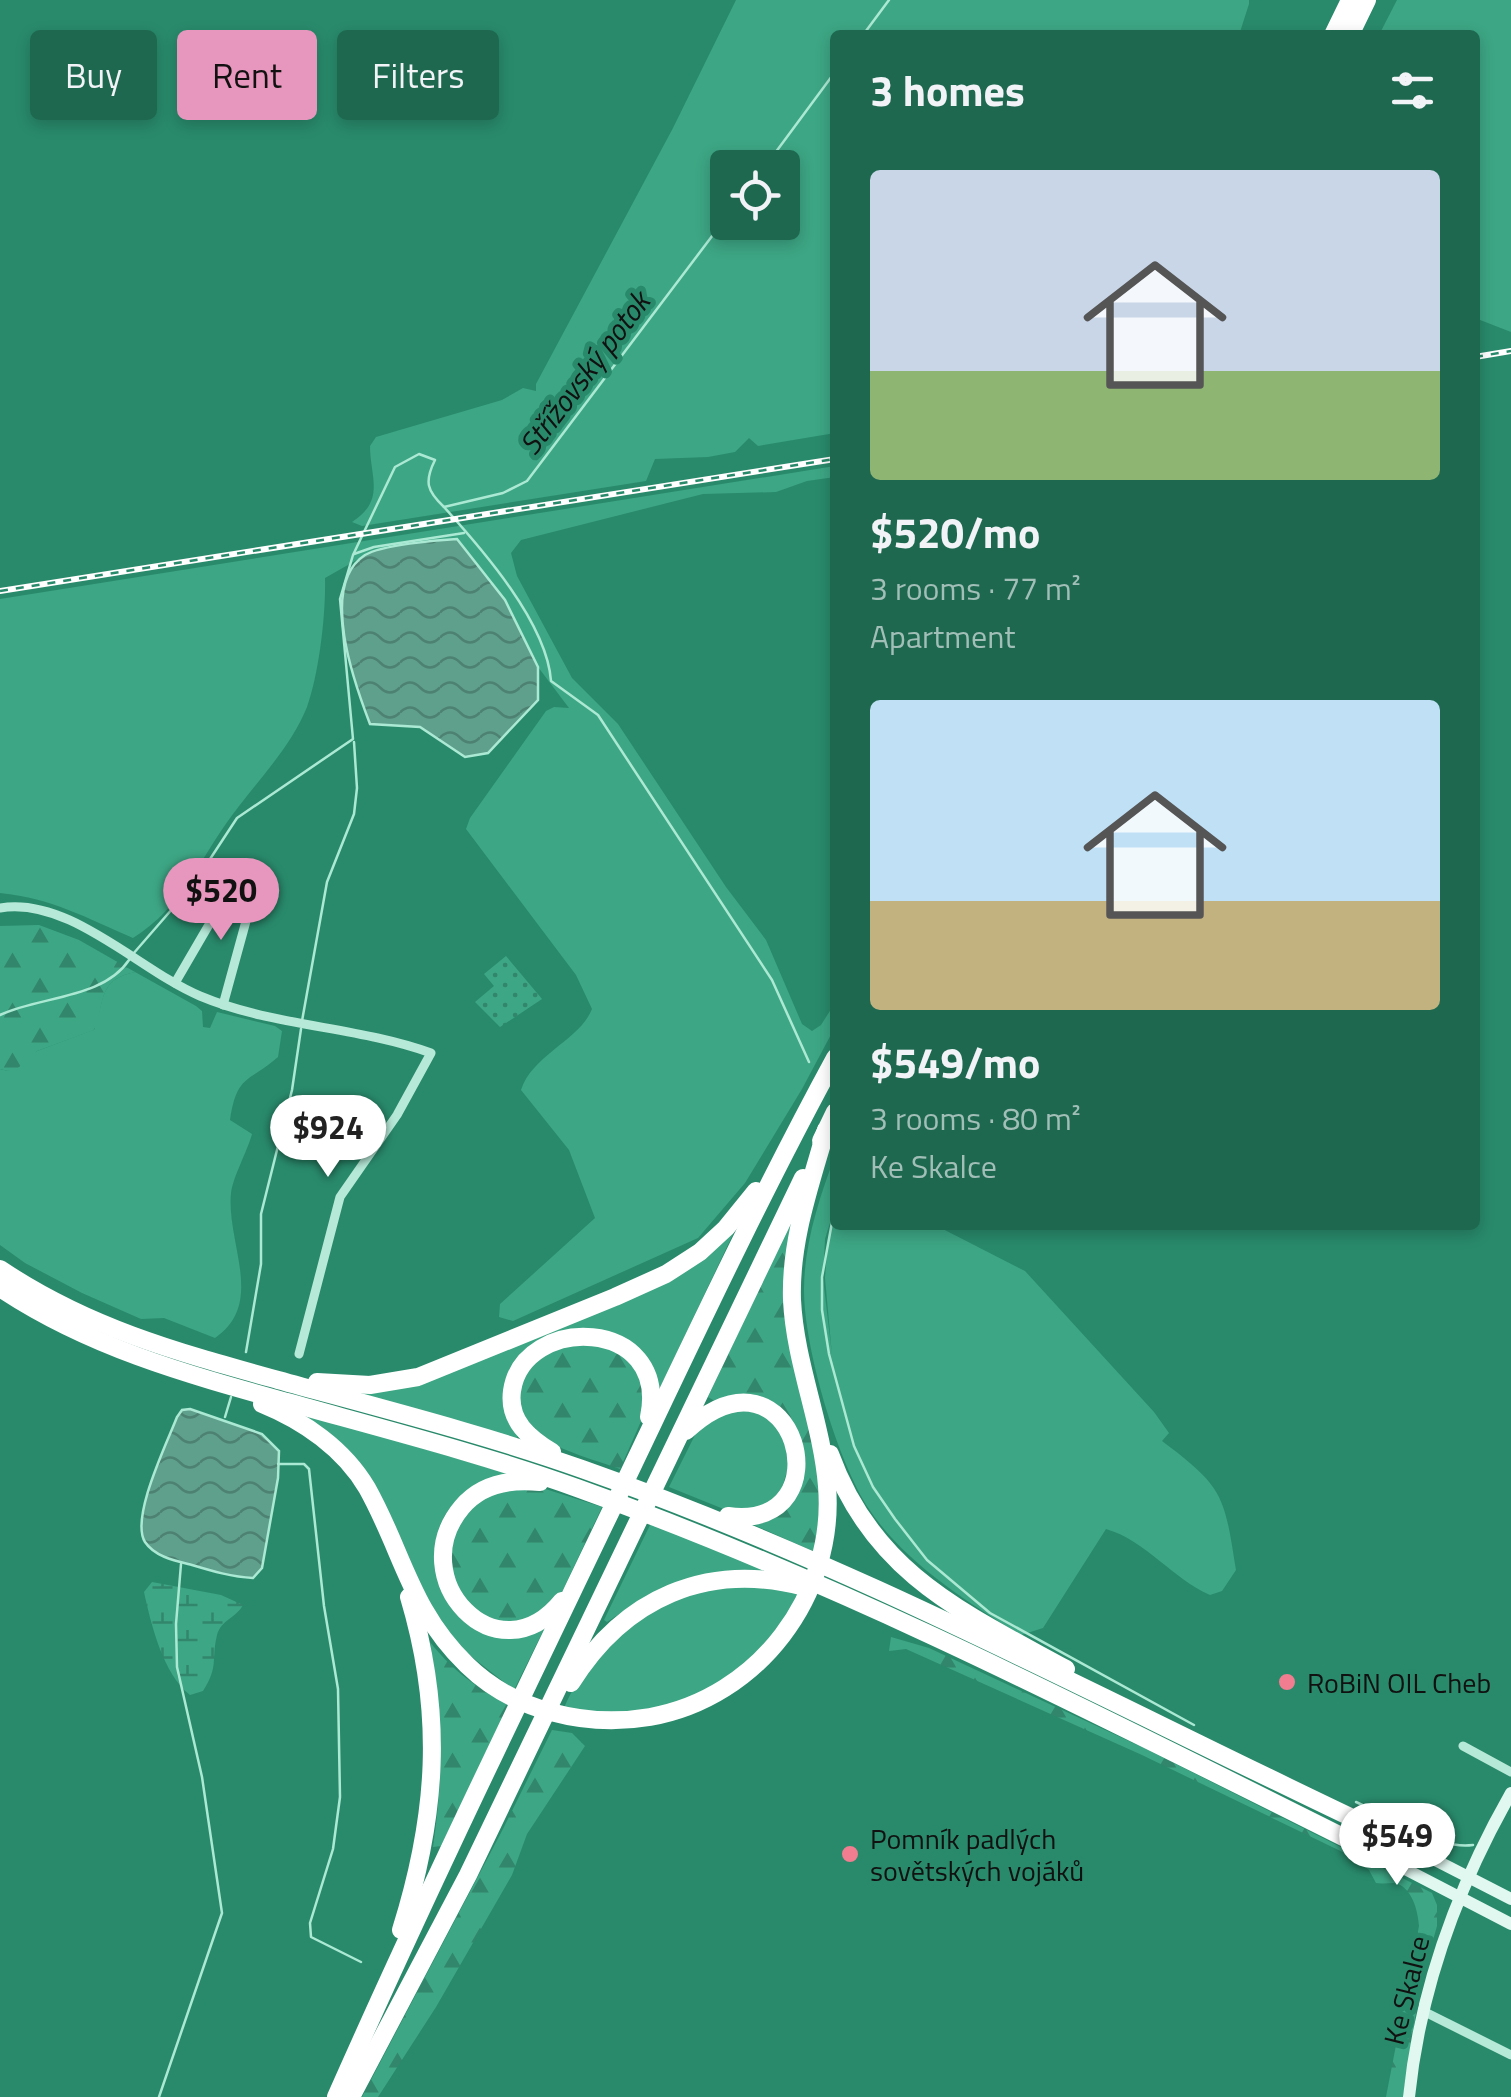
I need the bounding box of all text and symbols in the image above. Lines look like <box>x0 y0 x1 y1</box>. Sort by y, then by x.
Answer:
chip: Buy <box>30 30 157 120</box>
chip: Rent <box>177 30 317 120</box>
chip: Filters <box>337 30 499 120</box>
text: 3 homes <box>870 58 1025 122</box>
icon: filters <box>1385 63 1440 118</box>
map controls <box>710 150 800 240</box>
button: locate <box>710 150 800 240</box>
icon: home <box>1065 235 1245 415</box>
water label: Střížovský potok <box>507 279 663 464</box>
text: $520/mo <box>870 500 1040 564</box>
text: 3 rooms · 77 m² <box>870 564 1081 612</box>
text: Apartment <box>870 612 1016 660</box>
icon: home <box>1065 765 1245 945</box>
pin: $520 <box>162 858 280 943</box>
text: $520 <box>185 866 257 914</box>
text: $549/mo <box>870 1030 1040 1094</box>
text: 3 rooms · 80 m² <box>870 1094 1081 1142</box>
pin: $924 <box>269 1095 387 1180</box>
text: $924 <box>292 1103 364 1151</box>
text: Ke Skalce <box>870 1142 997 1190</box>
place label: RoBiN OIL Cheb <box>1307 1661 1491 1704</box>
marker: RoBiN OIL Cheb <box>1276 1671 1298 1693</box>
pin: $549 <box>1338 1803 1456 1888</box>
text: $549 <box>1361 1811 1433 1859</box>
place label: Pomník padlých sovětských vojáků <box>870 1817 1084 1892</box>
marker: Pomník padlých sovětských vojáků <box>839 1843 861 1865</box>
street label: Ke Skalce <box>1372 1931 1440 2049</box>

